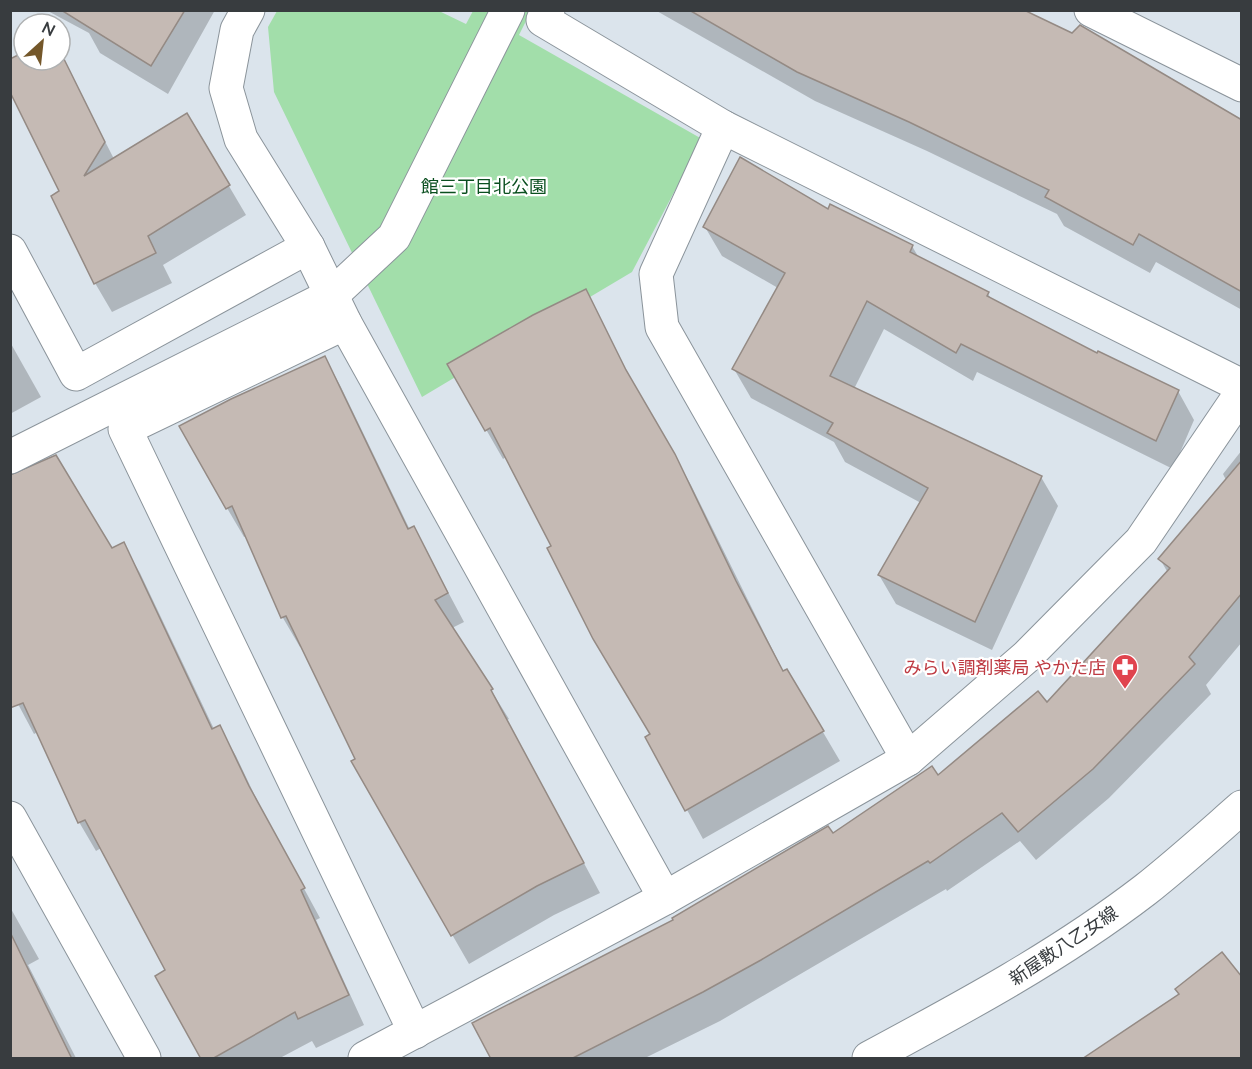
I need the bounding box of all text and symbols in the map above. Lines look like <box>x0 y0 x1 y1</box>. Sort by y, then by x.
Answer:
north arrow <box>12 12 72 72</box>
text: N <box>39 17 59 39</box>
park label: 館三丁目北公園 <box>421 175 547 197</box>
pharmacy icon: みらい調剤薬局 やかた店 <box>1110 652 1140 690</box>
place label: みらい調剤薬局 やかた店 <box>903 656 1106 678</box>
street label: 新屋敷八乙女線 <box>1005 901 1121 989</box>

